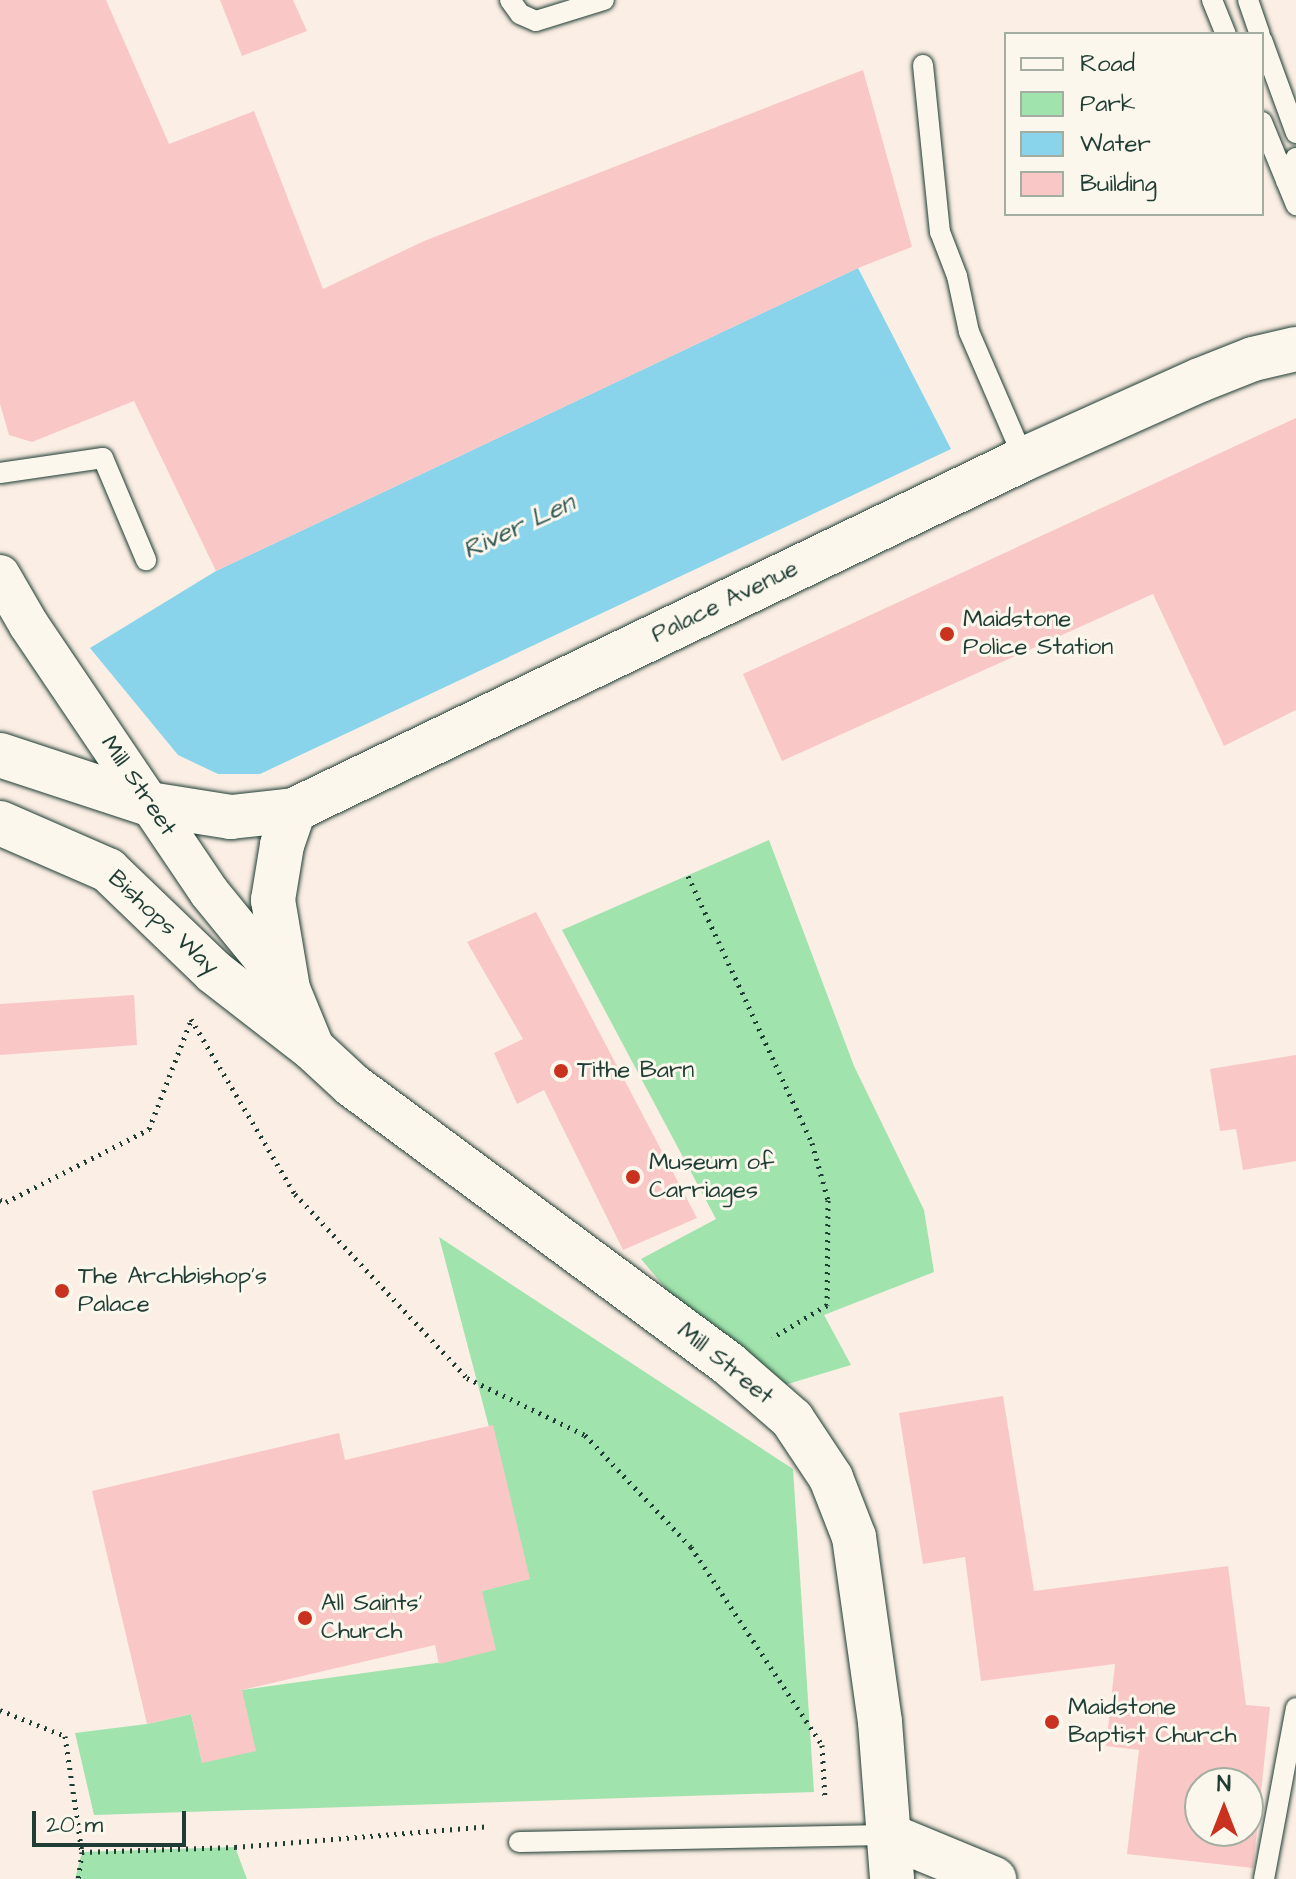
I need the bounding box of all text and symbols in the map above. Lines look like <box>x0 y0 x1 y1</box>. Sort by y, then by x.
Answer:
legend <box>1004 32 1264 216</box>
text: Road <box>1080 47 1135 81</box>
text: Park <box>1080 87 1136 121</box>
text: Water <box>1080 127 1151 161</box>
text: Building <box>1080 167 1157 201</box>
water label: River Len <box>458 488 580 566</box>
street label: Palace Avenue <box>647 554 803 650</box>
place label: Maidstone Police Station <box>963 606 1113 662</box>
marker: Maidstone Police Station <box>938 625 956 643</box>
street label: Mill Street <box>94 730 182 842</box>
street label: Bishops Way <box>102 864 224 982</box>
place label: Tithe Barn <box>577 1057 694 1085</box>
marker: Tithe Barn <box>552 1062 570 1080</box>
place label: Museum of Carriages <box>649 1149 774 1205</box>
marker: Museum of Carriages <box>624 1168 642 1186</box>
place label: The Archbishop's Palace <box>78 1263 267 1319</box>
marker: The Archbishop's Palace <box>53 1282 71 1300</box>
street label: Mill Street <box>671 1317 779 1411</box>
place label: All Saints' Church <box>321 1590 422 1646</box>
marker: All Saints' Church <box>296 1609 314 1627</box>
place label: Maidstone Baptist Church <box>1068 1694 1237 1750</box>
marker: Maidstone Baptist Church <box>1043 1713 1061 1731</box>
north arrow <box>1184 1767 1264 1847</box>
text: N <box>1217 1769 1231 1800</box>
scale bar <box>36 1795 190 1845</box>
text: 20 m <box>46 1808 103 1842</box>

